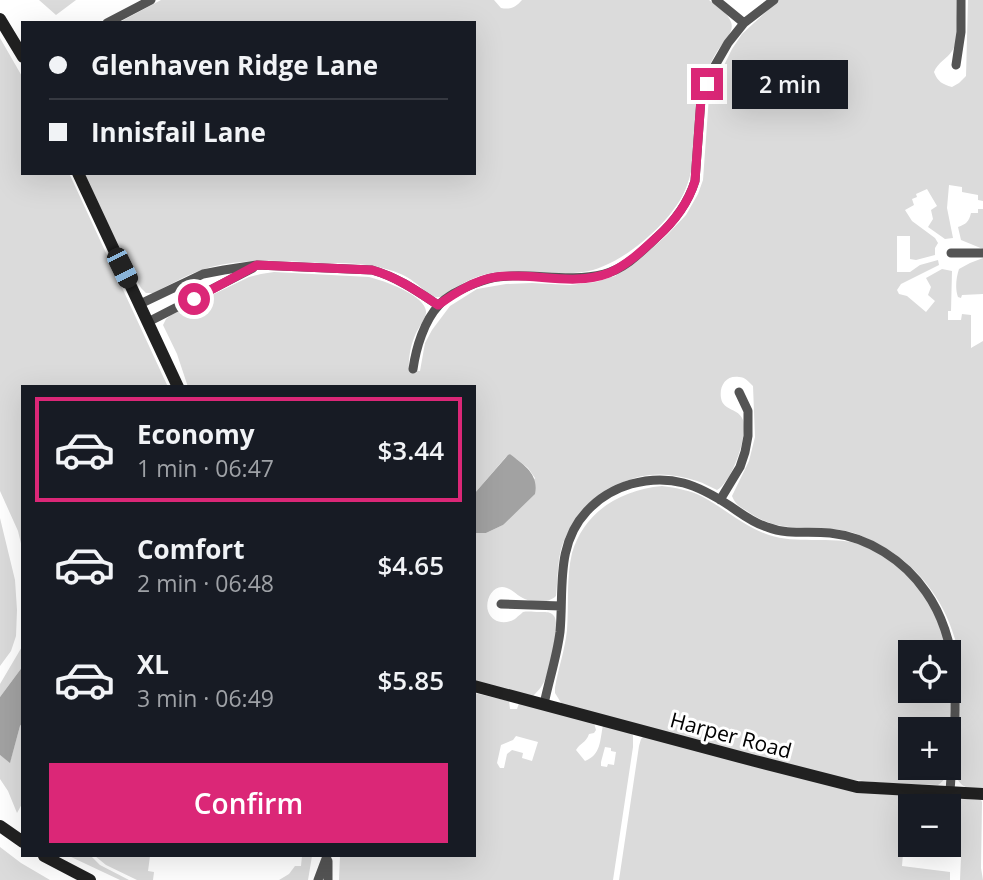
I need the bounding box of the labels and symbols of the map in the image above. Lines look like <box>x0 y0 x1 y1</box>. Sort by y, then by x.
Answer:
callout: 2 min <box>732 60 847 108</box>
route end <box>691 68 723 100</box>
car <box>104 245 141 291</box>
route start <box>178 283 210 315</box>
street label: Harper Road <box>667 705 795 765</box>

